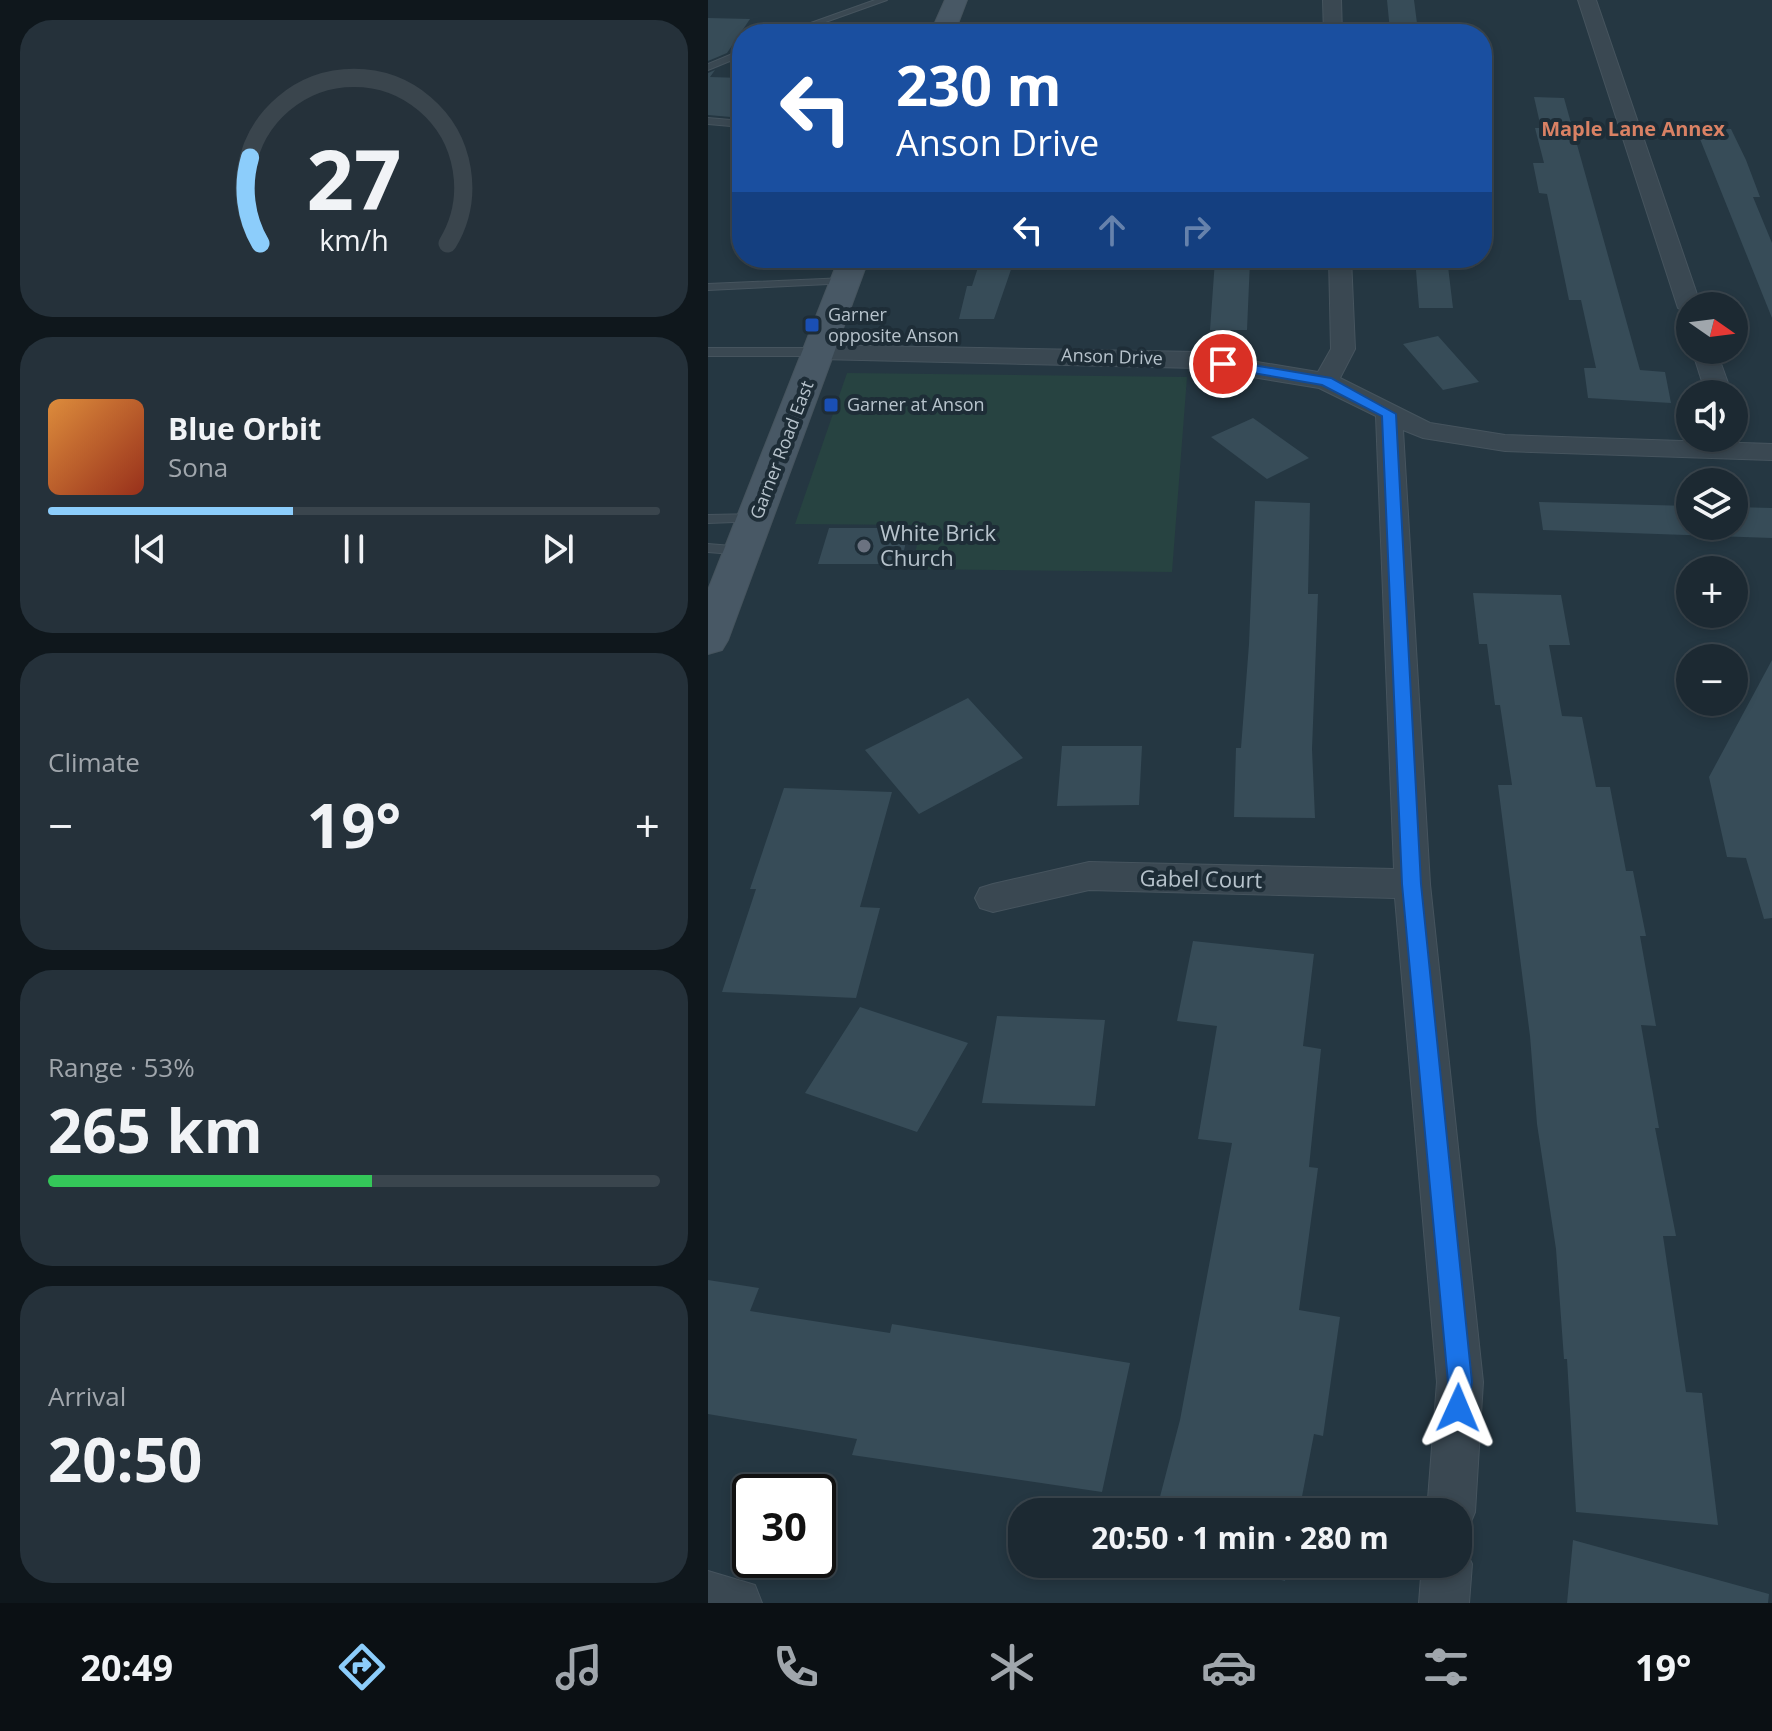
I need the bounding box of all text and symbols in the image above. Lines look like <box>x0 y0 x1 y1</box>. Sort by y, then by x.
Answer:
text: 230 m <box>896 46 1062 122</box>
icon: left <box>764 56 868 160</box>
district label: Maple Lane Annex <box>1541 115 1725 142</box>
text: Anson Drive <box>896 118 1099 167</box>
text: 27 <box>306 121 402 234</box>
icon: left <box>1006 208 1050 252</box>
icon: ahead <box>1090 208 1134 252</box>
icon: right <box>1174 208 1218 252</box>
text: km/h <box>319 220 389 259</box>
north arrow <box>1676 292 1748 364</box>
map controls <box>1676 292 1748 716</box>
place label: Garner opposite Anson <box>828 302 959 347</box>
marker: Garner opposite Anson <box>803 316 821 334</box>
pin <box>1189 330 1257 398</box>
street label: Anson Drive <box>1061 342 1163 370</box>
icon: arrive <box>1201 342 1245 386</box>
street label: Garner Road East <box>744 377 818 522</box>
button: sound <box>1676 380 1748 452</box>
place label: Garner at Anson <box>847 392 985 416</box>
marker: Garner at Anson <box>822 396 840 414</box>
text: Blue Orbit <box>168 408 321 449</box>
text: Sona <box>168 449 228 485</box>
button: layers <box>1676 468 1748 540</box>
place label: White Brick Church <box>880 517 997 572</box>
icon: previous <box>128 527 172 571</box>
icon: pause <box>332 527 376 571</box>
icon: next <box>536 527 580 571</box>
marker: White Brick Church <box>855 537 873 555</box>
button: + <box>1676 556 1748 628</box>
button: − <box>1676 644 1748 716</box>
text: Climate <box>48 744 140 780</box>
text: 19° <box>307 784 401 866</box>
text: − <box>48 795 73 855</box>
text: + <box>635 795 660 855</box>
street label: Gabel Court <box>1139 862 1263 894</box>
text: Range · 53% <box>48 1049 195 1085</box>
text: 265 km <box>48 1089 263 1171</box>
position arrow <box>1416 1366 1500 1450</box>
text: Arrival <box>48 1378 126 1414</box>
text: 20:50 <box>48 1418 202 1500</box>
speed limit sign: 30 <box>732 1474 836 1578</box>
text: 20:50 · 1 min · 280 m <box>1091 1517 1389 1558</box>
icon: directions <box>334 1639 390 1695</box>
icon: music <box>551 1639 607 1695</box>
icon: phone <box>768 1639 824 1695</box>
icon: climate <box>984 1639 1040 1695</box>
icon: car <box>1201 1639 1257 1695</box>
icon: filters <box>1418 1639 1474 1695</box>
text: 20:49 <box>80 1643 173 1692</box>
text: 19° <box>1635 1643 1692 1692</box>

